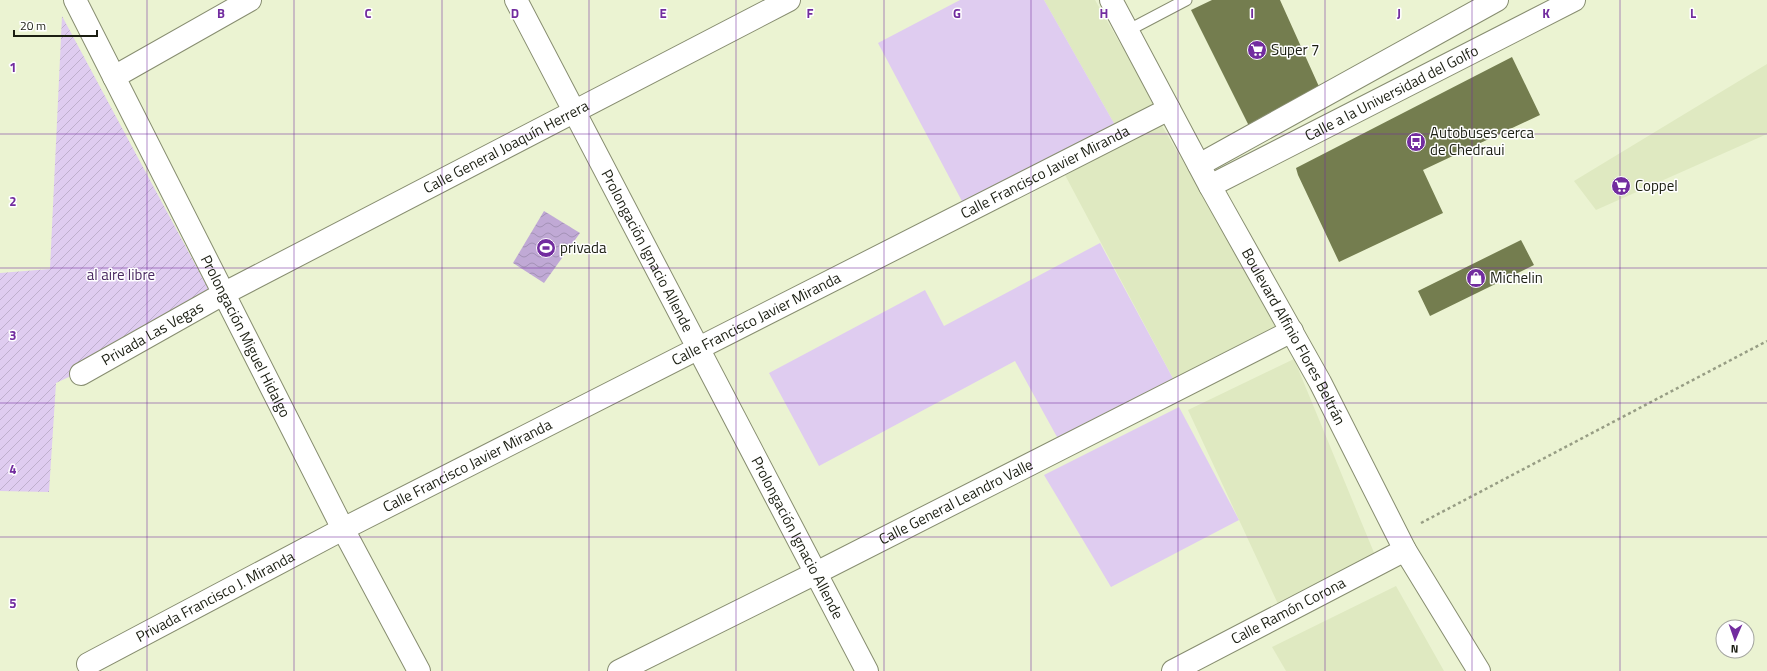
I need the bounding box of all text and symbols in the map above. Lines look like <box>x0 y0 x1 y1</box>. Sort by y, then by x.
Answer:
text: B <box>217 3 225 23</box>
text: C <box>364 3 372 23</box>
text: D <box>511 3 519 23</box>
text: E <box>659 3 667 23</box>
text: F <box>807 3 814 23</box>
text: G <box>953 3 961 23</box>
text: H <box>1100 3 1108 23</box>
text: I <box>1250 3 1254 23</box>
text: J <box>1397 3 1401 23</box>
text: K <box>1542 3 1550 23</box>
text: L <box>1690 3 1696 23</box>
scale bar <box>14 12 97 38</box>
text: 20 m <box>20 16 46 35</box>
place label: Super 7 <box>1271 38 1319 61</box>
supermarket icon: Super 7 <box>1246 39 1268 61</box>
street label: Calle a la Universidad del Golfo <box>1301 39 1482 147</box>
text: 1 <box>9 57 17 77</box>
street label: Calle General Joaquín Herrera <box>419 94 593 199</box>
street label: Calle Francisco Javier Miranda <box>956 119 1134 224</box>
place label: Autobuses cerca de Chedraui <box>1430 121 1534 161</box>
bus stop icon: Autobuses cerca de Chedraui <box>1405 131 1427 153</box>
street label: Prolongación Ignacio Allende <box>596 165 700 336</box>
place label: Coppel <box>1635 174 1678 197</box>
supermarket icon: Coppel <box>1610 175 1632 197</box>
text: 2 <box>9 191 17 211</box>
place label: privada <box>560 236 607 259</box>
sports icon: privada <box>535 237 557 259</box>
street label: Boulevard Alfinio Flores Beltrán <box>1236 244 1352 429</box>
street label: Prolongación Miguel Hidalgo <box>195 251 297 421</box>
park label: al aire libre <box>87 263 155 286</box>
street label: Calle Francisco Javier Miranda <box>667 266 845 371</box>
place label: Michelin <box>1490 266 1543 289</box>
shop icon: Michelin <box>1465 267 1487 289</box>
street label: Privada Las Vegas <box>97 295 207 371</box>
text: 3 <box>9 325 17 345</box>
street label: Calle Francisco Javier Miranda <box>379 413 556 518</box>
street label: Prolongación Ignacio Allende <box>746 452 850 623</box>
street label: Calle General Leandro Valle <box>875 453 1037 550</box>
text: 4 <box>9 459 17 479</box>
street label: Privada Francisco J. Miranda <box>132 544 299 648</box>
street label: Calle Ramón Corona <box>1227 571 1350 650</box>
text: 5 <box>9 593 17 613</box>
north arrow <box>1715 619 1755 659</box>
text: N <box>1731 641 1739 657</box>

